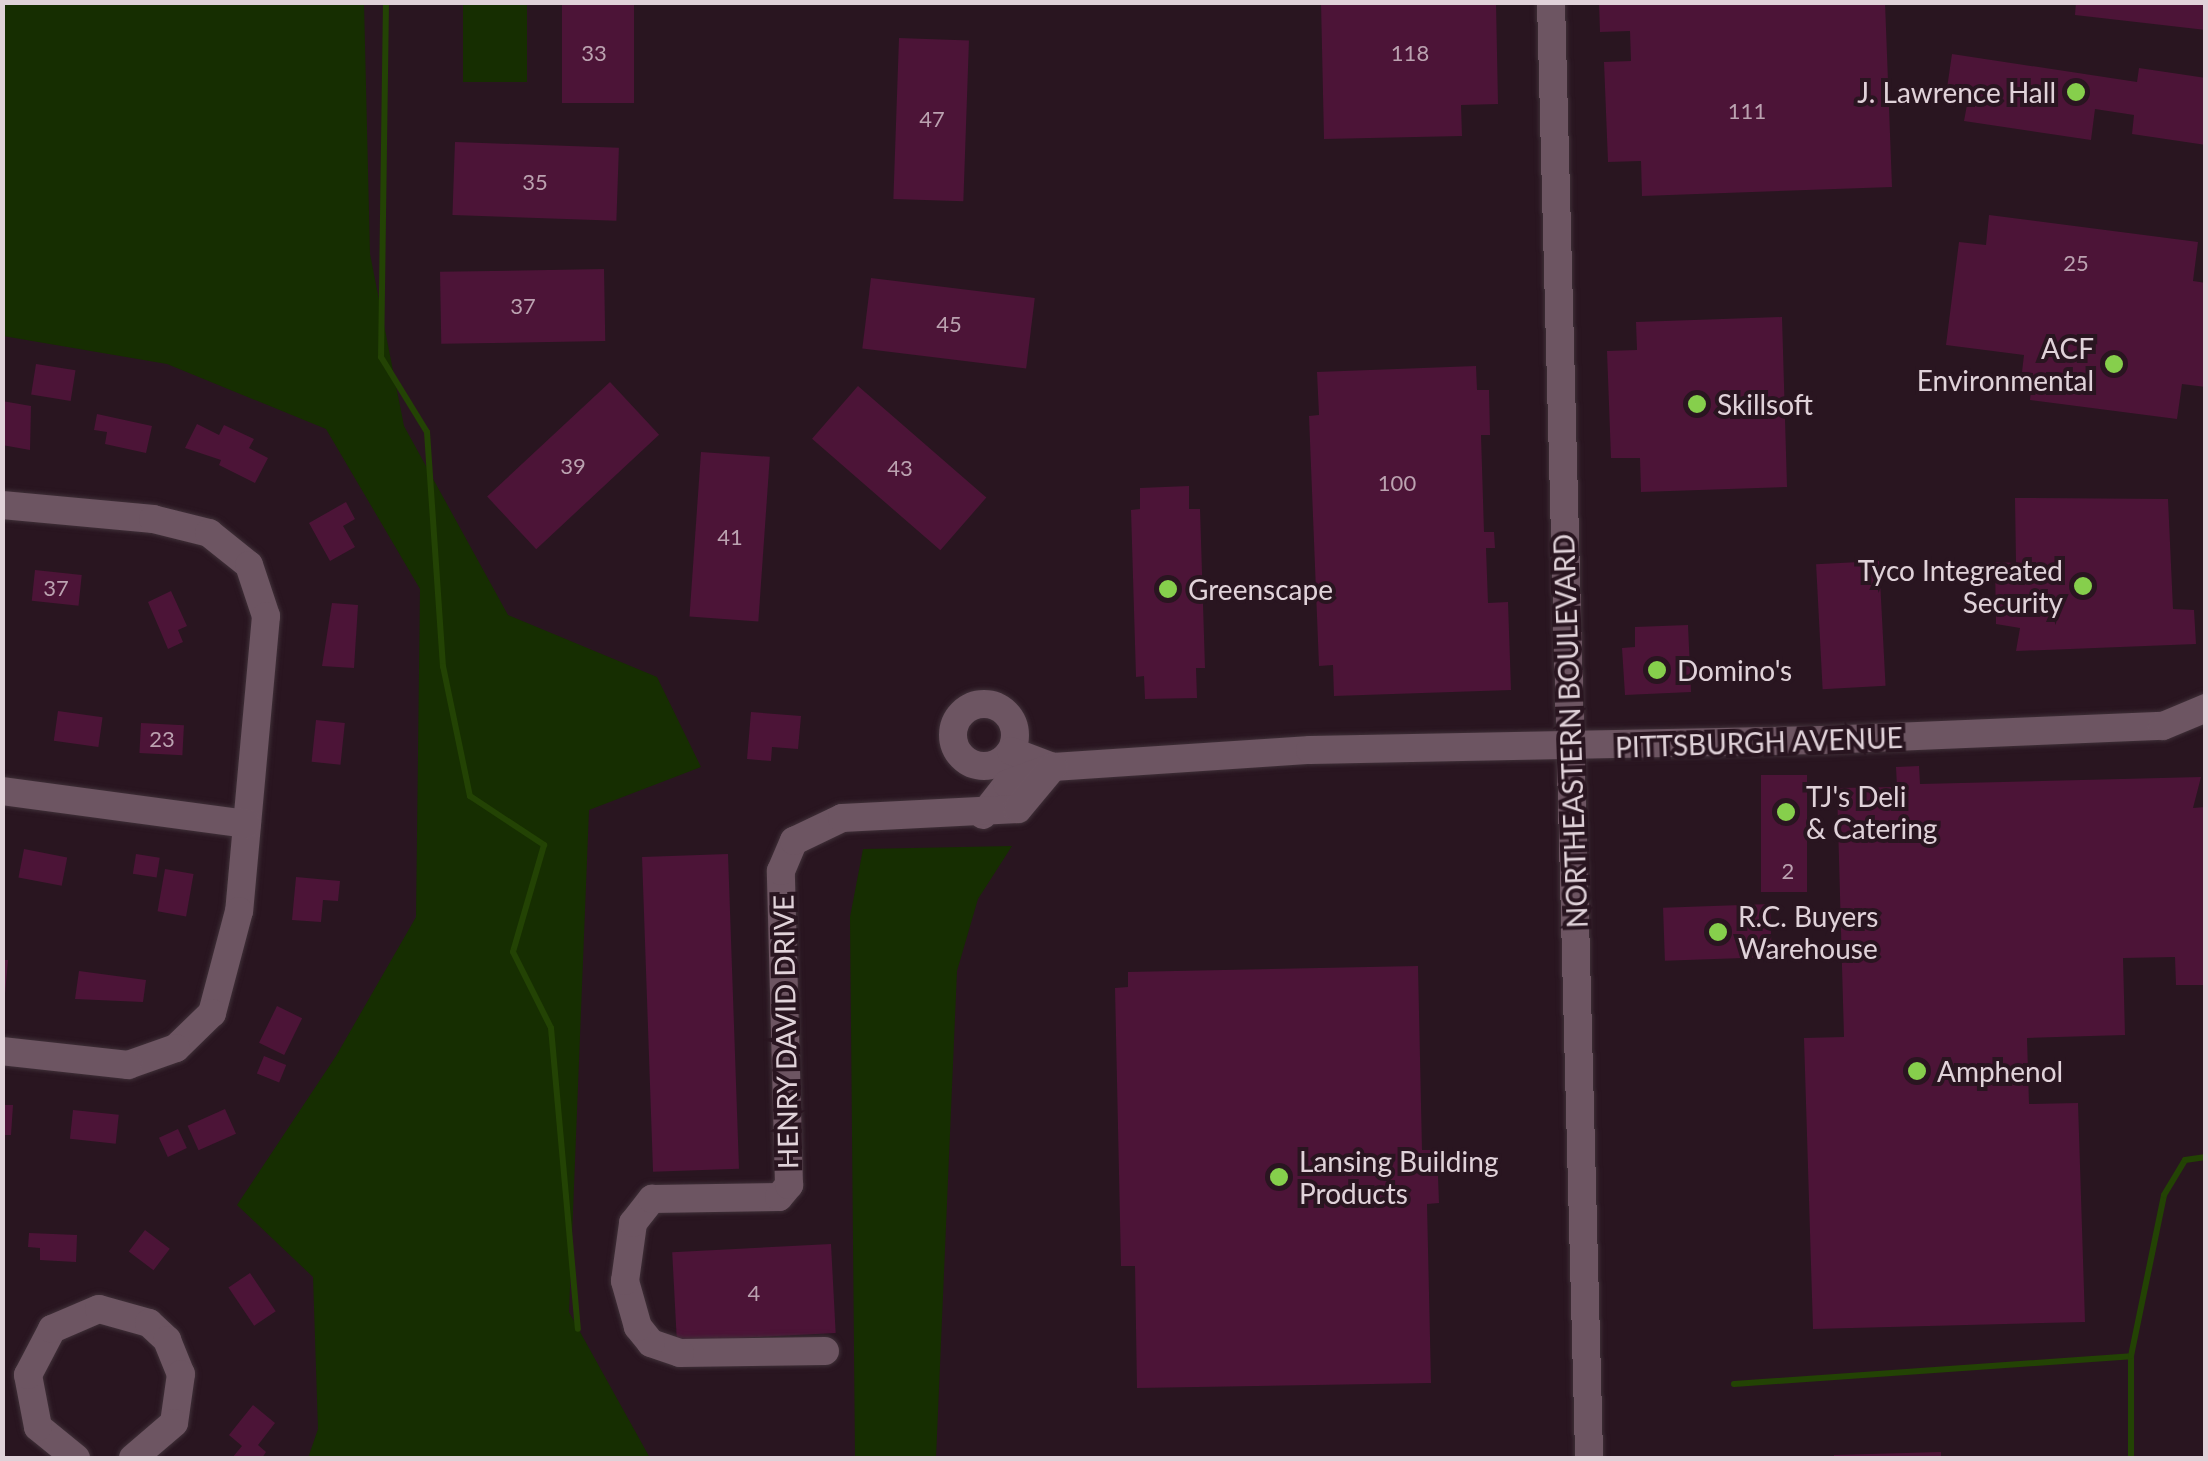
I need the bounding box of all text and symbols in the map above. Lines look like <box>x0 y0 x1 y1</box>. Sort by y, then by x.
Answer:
house number: 33 <box>581 40 607 66</box>
house number: 118 <box>1391 40 1429 66</box>
place label: J. Lawrence Hall <box>1857 75 2056 109</box>
marker: J. Lawrence Hall <box>2065 81 2087 103</box>
house number: 111 <box>1728 98 1766 124</box>
house number: 47 <box>919 106 945 132</box>
house number: 35 <box>522 169 548 195</box>
house number: 25 <box>2063 250 2089 276</box>
house number: 37 <box>510 293 536 319</box>
house number: 45 <box>936 311 962 337</box>
place label: ACF Environmental <box>1917 331 2094 397</box>
marker: ACF Environmental <box>2103 353 2125 375</box>
place label: Skillsoft <box>1717 387 1813 421</box>
marker: Skillsoft <box>1686 393 1708 415</box>
house number: 39 <box>560 453 586 479</box>
house number: 43 <box>887 455 913 481</box>
house number: 100 <box>1378 470 1416 496</box>
house number: 41 <box>717 524 743 550</box>
street label: NORTHEASTERN BOULEVARD <box>1546 533 1594 929</box>
place label: Tyco Integreated Security <box>1858 553 2063 619</box>
place label: Greenscape <box>1188 572 1333 606</box>
house number: 37 <box>43 575 69 601</box>
marker: Tyco Integreated Security <box>2072 575 2094 597</box>
marker: Greenscape <box>1157 578 1179 600</box>
place label: Domino's <box>1677 653 1792 687</box>
marker: Domino's <box>1646 659 1668 681</box>
street label: PITTSBURGH AVENUE <box>1614 720 1904 764</box>
house number: 23 <box>149 726 175 752</box>
place label: TJ's Deli & Catering <box>1806 779 1937 845</box>
marker: TJ's Deli & Catering <box>1775 801 1797 823</box>
house number: 2 <box>1782 858 1794 884</box>
street label: HENRY DAVID DRIVE <box>766 894 804 1170</box>
place label: R.C. Buyers Warehouse <box>1738 899 1878 965</box>
marker: R.C. Buyers Warehouse <box>1707 921 1729 943</box>
place label: Amphenol <box>1937 1054 2063 1088</box>
marker: Amphenol <box>1906 1060 1928 1082</box>
place label: Lansing Building Products <box>1299 1144 1498 1210</box>
marker: Lansing Building Products <box>1268 1166 1290 1188</box>
house number: 4 <box>748 1280 760 1306</box>

